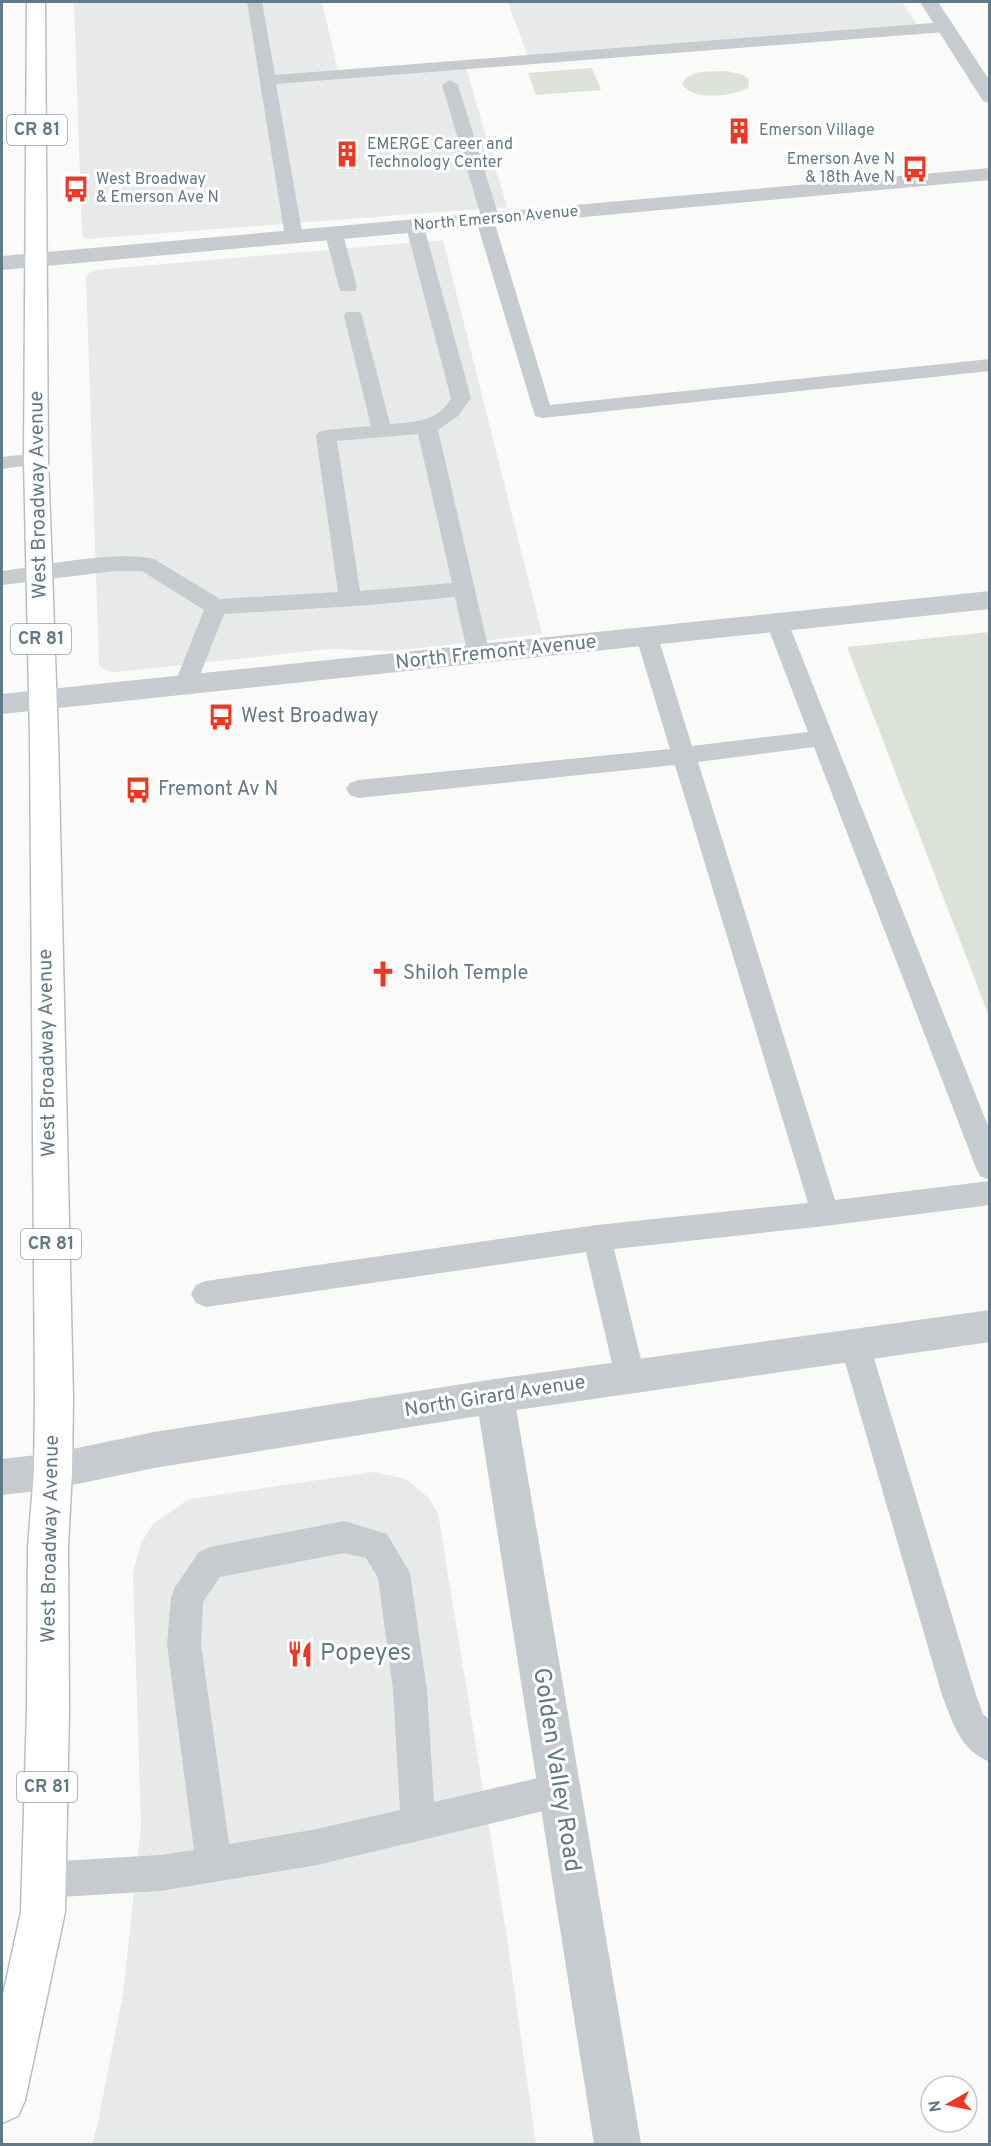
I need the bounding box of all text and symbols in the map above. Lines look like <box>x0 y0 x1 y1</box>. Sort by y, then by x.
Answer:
road number: CR 81 <box>7 115 67 145</box>
building icon: Emerson Village <box>724 116 754 146</box>
place label: Emerson Village <box>759 121 875 141</box>
place label: EMERGE Career and Technology Center <box>367 135 513 173</box>
building icon: EMERGE Career and Technology Center <box>332 139 362 169</box>
place label: Emerson Ave N & 18th Ave N <box>787 150 895 188</box>
bus stop icon: Emerson Ave N & 18th Ave N <box>900 154 930 184</box>
place label: West Broadway & Emerson Ave N <box>96 170 219 208</box>
bus stop icon: West Broadway & Emerson Ave N <box>61 174 91 204</box>
street label: North Emerson Avenue <box>413 202 579 236</box>
street label: West Broadway Avenue <box>24 391 54 599</box>
road number: CR 81 <box>11 624 71 654</box>
street label: North Fremont Avenue <box>394 630 598 676</box>
bus stop icon: West Broadway <box>206 702 236 732</box>
place label: West Broadway <box>241 704 378 730</box>
bus stop icon: Fremont Av N <box>123 775 153 805</box>
place label: Fremont Av N <box>158 777 278 803</box>
street label: West Broadway Avenue <box>33 949 63 1157</box>
church icon: Shiloh Temple <box>368 959 398 989</box>
place label: Shiloh Temple <box>403 961 528 987</box>
road number: CR 81 <box>21 1229 81 1259</box>
street label: North Girard Avenue <box>403 1370 587 1424</box>
street label: West Broadway Avenue <box>36 1435 66 1643</box>
restaurant icon: Popeyes <box>285 1639 315 1669</box>
place label: Popeyes <box>320 1639 411 1669</box>
street label: Golden Valley Road <box>525 1666 587 1874</box>
road number: CR 81 <box>17 1772 77 1802</box>
north arrow <box>919 2074 979 2134</box>
text: N <box>925 2099 947 2113</box>

